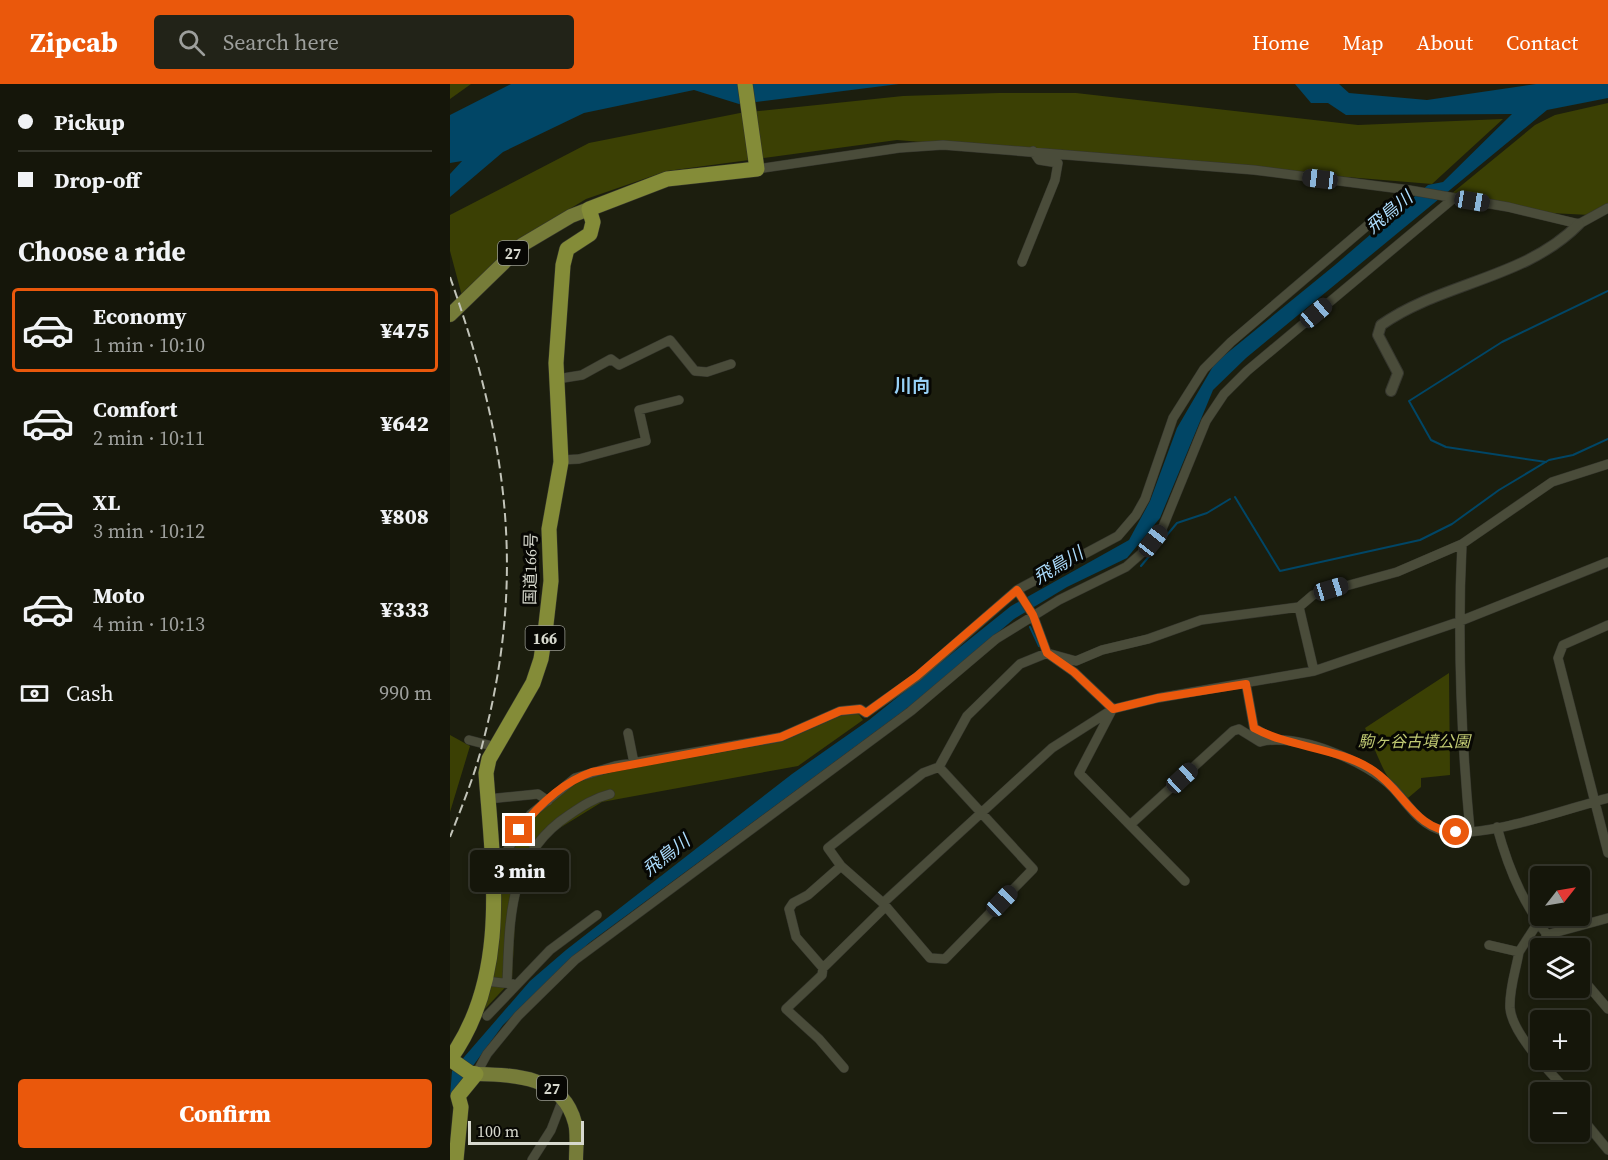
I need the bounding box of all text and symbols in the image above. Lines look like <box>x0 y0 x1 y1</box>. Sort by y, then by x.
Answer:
search box <box>154 15 574 69</box>
text: Zipcab <box>30 23 118 61</box>
icon: search <box>175 26 208 59</box>
text: Search here <box>223 27 339 57</box>
text: Home <box>1252 28 1310 57</box>
text: Map <box>1343 28 1384 57</box>
text: About <box>1417 28 1473 57</box>
text: Contact <box>1506 28 1578 57</box>
text: Pickup <box>54 107 125 137</box>
text: Drop-off <box>54 165 140 195</box>
car <box>1301 168 1339 190</box>
water label: 飛鳥川 <box>1360 184 1419 239</box>
car <box>1453 189 1491 213</box>
text: Choose a ride <box>18 233 186 270</box>
road number: 27 <box>498 241 528 265</box>
car <box>1296 295 1336 331</box>
text: Economy <box>93 301 187 331</box>
icon: car <box>21 303 75 357</box>
text: ¥475 <box>381 315 429 345</box>
text: 1 min · 10:10 <box>93 331 205 359</box>
district label: 川向 <box>894 373 930 398</box>
text: Comfort <box>93 394 177 424</box>
icon: car <box>21 396 75 450</box>
text: ¥642 <box>381 408 429 438</box>
text: 2 min · 10:11 <box>93 424 205 452</box>
text: XL <box>93 487 120 517</box>
icon: car <box>21 489 75 543</box>
text: ¥808 <box>381 501 429 531</box>
text: 3 min · 10:12 <box>93 517 205 545</box>
car <box>1135 521 1171 561</box>
street label: 国道166号 <box>518 533 542 605</box>
water label: 飛鳥川 <box>1028 539 1089 590</box>
car <box>1311 575 1351 603</box>
text: Moto <box>93 580 145 610</box>
icon: car <box>21 582 75 636</box>
text: ¥333 <box>381 594 429 624</box>
text: 4 min · 10:13 <box>93 610 205 638</box>
road number: 166 <box>526 626 565 650</box>
icon: cash <box>18 677 51 710</box>
text: Cash <box>66 678 114 708</box>
text: 990 m <box>379 679 432 707</box>
park label: 駒ヶ谷古墳公園 <box>1358 730 1472 752</box>
car <box>1163 759 1201 797</box>
route end <box>505 816 532 843</box>
route start <box>1442 818 1469 845</box>
water label: 飛鳥川 <box>637 827 697 881</box>
callout: 3 min <box>470 851 568 893</box>
text: 3 min <box>493 857 546 885</box>
north arrow <box>1530 866 1590 926</box>
map controls <box>1530 866 1590 1142</box>
car <box>983 882 1021 920</box>
button: layers <box>1530 938 1590 998</box>
button: + <box>1530 1010 1590 1070</box>
road number: 27 <box>537 1076 567 1100</box>
button: Confirm <box>18 1079 432 1148</box>
button: − <box>1530 1082 1590 1142</box>
scale bar <box>468 1118 584 1146</box>
text: 100 m <box>477 1120 519 1142</box>

